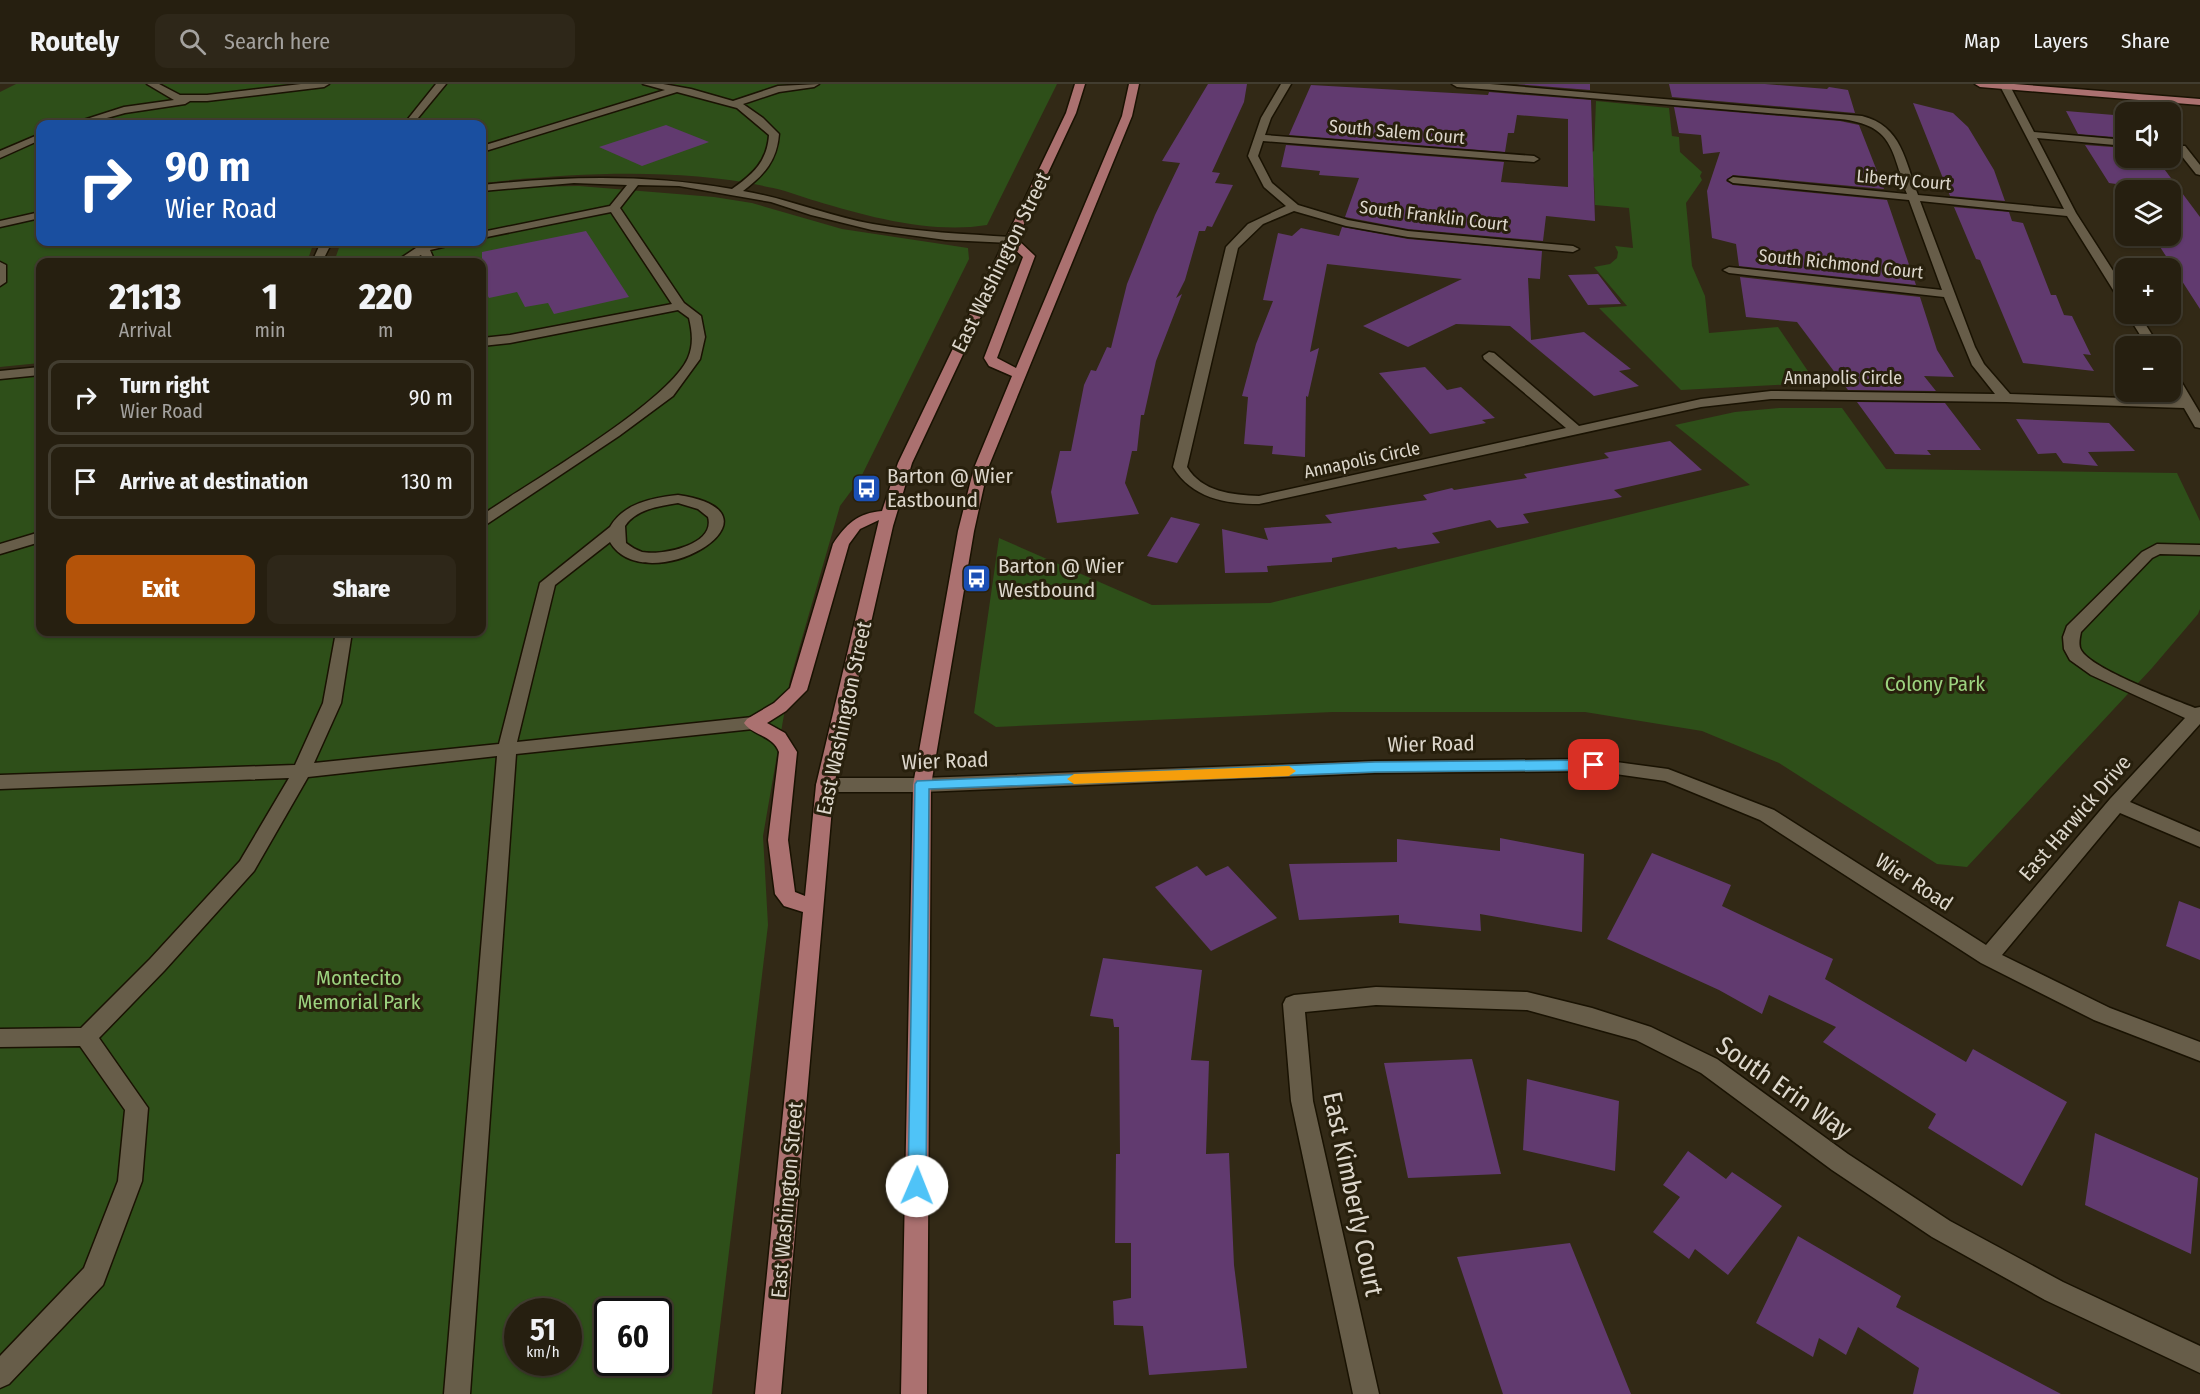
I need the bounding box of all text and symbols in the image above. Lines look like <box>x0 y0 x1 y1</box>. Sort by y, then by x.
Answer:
search box <box>155 14 575 68</box>
text: Routely <box>30 25 119 58</box>
icon: search <box>176 25 209 58</box>
text: Search here <box>224 28 330 55</box>
text: Map <box>1964 28 2000 54</box>
text: Layers <box>2033 28 2088 54</box>
text: Share <box>2121 28 2170 54</box>
map controls <box>2115 102 2181 402</box>
button: sound <box>2115 102 2181 168</box>
street label: South Salem Court <box>1328 115 1466 149</box>
text: 90 m <box>165 142 250 192</box>
icon: right <box>66 144 144 222</box>
street label: Liberty Court <box>1856 165 1952 195</box>
street label: East Washington Street <box>946 168 1056 356</box>
button: layers <box>2115 180 2181 246</box>
text: Wier Road <box>165 193 277 225</box>
street label: South Franklin Court <box>1358 196 1510 236</box>
street label: South Richmond Court <box>1758 244 1925 284</box>
button: + <box>2115 258 2181 324</box>
text: 21:13 <box>109 275 181 319</box>
text: 1 <box>262 275 278 319</box>
text: 220 <box>359 275 413 319</box>
text: Arrival <box>119 318 172 342</box>
text: min <box>255 318 286 342</box>
text: m <box>378 318 393 342</box>
button: − <box>2115 336 2181 402</box>
street label: Annapolis Circle <box>1784 367 1902 389</box>
text: Turn right <box>120 372 209 399</box>
icon: right <box>69 381 102 414</box>
text: 90 m <box>409 384 453 411</box>
text: Wier Road <box>120 399 203 423</box>
street label: Annapolis Circle <box>1302 437 1422 483</box>
place label: Barton @ Wier Eastbound <box>887 463 1013 513</box>
icon: arrive <box>69 465 102 498</box>
text: Arrive at destination <box>120 468 308 495</box>
text: 130 m <box>401 468 453 495</box>
bus stop icon: Barton @ Wier Eastbound <box>850 472 882 504</box>
place label: Barton @ Wier Westbound <box>998 553 1124 603</box>
button: Exit <box>66 555 255 624</box>
button: Share <box>267 555 456 624</box>
bus stop icon: Barton @ Wier Westbound <box>961 562 993 594</box>
street label: East Washington Street <box>811 619 877 817</box>
park label: Colony Park <box>1885 671 1985 697</box>
street label: Wier Road <box>1387 730 1475 758</box>
pin <box>1568 739 1619 790</box>
street label: Wier Road <box>901 746 989 776</box>
icon: arrive <box>1577 748 1610 781</box>
street label: East Harwick Drive <box>2013 750 2137 886</box>
street label: Wier Road <box>1870 847 1958 917</box>
park label: Montecito Memorial Park <box>298 965 421 1015</box>
street label: South Erin Way <box>1710 1030 1858 1146</box>
street label: East Kimberly Court <box>1316 1089 1390 1299</box>
street label: East Washington Street <box>765 1100 809 1299</box>
position arrow <box>885 1154 949 1218</box>
speed limit sign: 60 <box>594 1298 672 1376</box>
text: 51 <box>530 1312 556 1348</box>
text: km/h <box>526 1343 560 1361</box>

